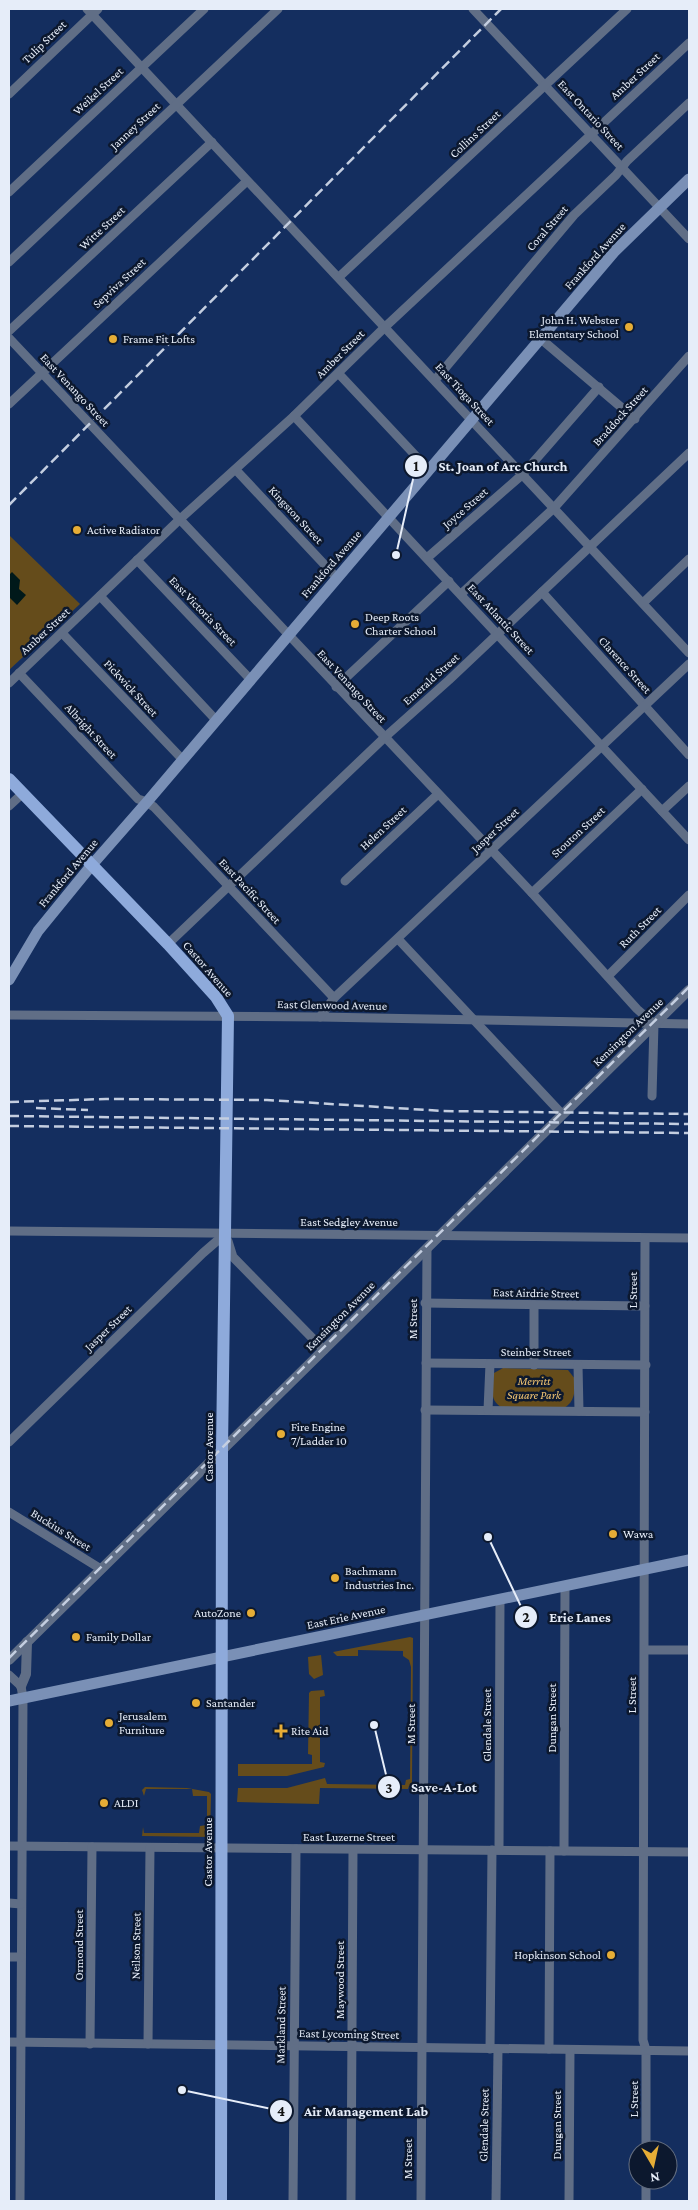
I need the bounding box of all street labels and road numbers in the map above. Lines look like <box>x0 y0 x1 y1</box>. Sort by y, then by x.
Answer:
street label: Tulip Street <box>19 17 70 66</box>
street label: Amber Street <box>607 49 663 102</box>
street label: Weikel Street <box>70 64 127 118</box>
street label: East Ontario Street <box>555 77 628 154</box>
street label: Janney Street <box>106 99 164 153</box>
street label: Collins Street <box>447 106 504 161</box>
street label: Coral Street <box>523 201 571 254</box>
street label: Witte Street <box>76 203 129 253</box>
street label: Frankford Avenue <box>561 220 629 292</box>
street label: Sepviva Street <box>90 254 149 311</box>
street label: Amber Street <box>313 326 368 381</box>
street label: East Venango Street <box>37 350 113 430</box>
street label: East Tioga Street <box>432 360 498 429</box>
street label: Braddock Street <box>589 382 651 449</box>
street label: Kingston Street <box>266 483 327 547</box>
street label: Joyce Street <box>439 484 491 532</box>
street label: Frankford Avenue <box>298 527 364 601</box>
street label: East Victoria Street <box>166 573 240 649</box>
street label: East Atlantic Street <box>465 581 538 658</box>
street label: Amber Street <box>17 604 73 657</box>
street label: Clarence Street <box>596 634 655 697</box>
street label: East Venango Street <box>314 646 390 726</box>
street label: Emerald Street <box>400 649 463 708</box>
street label: Pickwick Street <box>101 657 162 720</box>
street label: Albright Street <box>62 701 121 762</box>
street label: Helen Street <box>357 802 410 853</box>
street label: Stouton Street <box>548 803 609 860</box>
street label: Jasper Street <box>468 804 522 856</box>
street label: Frankford Avenue <box>35 836 101 910</box>
street label: East Pacific Street <box>216 855 285 927</box>
street label: Ruth Street <box>616 902 665 951</box>
street label: Castor Avenue <box>180 938 236 1000</box>
street label: Kensington Avenue <box>590 995 666 1069</box>
street label: East Glenwood Avenue <box>277 997 387 1013</box>
street label: East Sedgley Avenue <box>300 1215 398 1229</box>
street label: L Street <box>626 1271 640 1308</box>
street label: Kensington Avenue <box>302 1278 378 1354</box>
street label: East Airdrie Street <box>493 1285 580 1301</box>
street label: M Street <box>406 1298 420 1339</box>
street label: Jasper Street <box>81 1301 135 1355</box>
street label: Steinber Street <box>501 1345 572 1359</box>
street label: Castor Avenue <box>202 1413 216 1482</box>
street label: Buckius Street <box>28 1506 94 1555</box>
street label: East Erie Avenue <box>306 1602 386 1632</box>
street label: L Street <box>625 1676 639 1713</box>
street label: Dungan Street <box>545 1683 559 1752</box>
street label: Glendale Street <box>480 1687 494 1762</box>
street label: M Street <box>404 1703 418 1744</box>
street label: Castor Avenue <box>201 1818 215 1887</box>
street label: East Luzerne Street <box>303 1830 396 1844</box>
street label: Ormond Street <box>72 1908 86 1981</box>
street label: Neilson Street <box>128 1911 144 1980</box>
street label: Maywood Street <box>333 1940 347 2019</box>
street label: Markland Street <box>273 1985 289 2064</box>
street label: East Lycoming Street <box>299 2026 400 2042</box>
street label: L Street <box>627 2080 641 2117</box>
street label: Glendale Street <box>476 2087 492 2162</box>
street label: Dungan Street <box>550 2090 564 2159</box>
street label: M Street <box>401 2138 415 2179</box>

